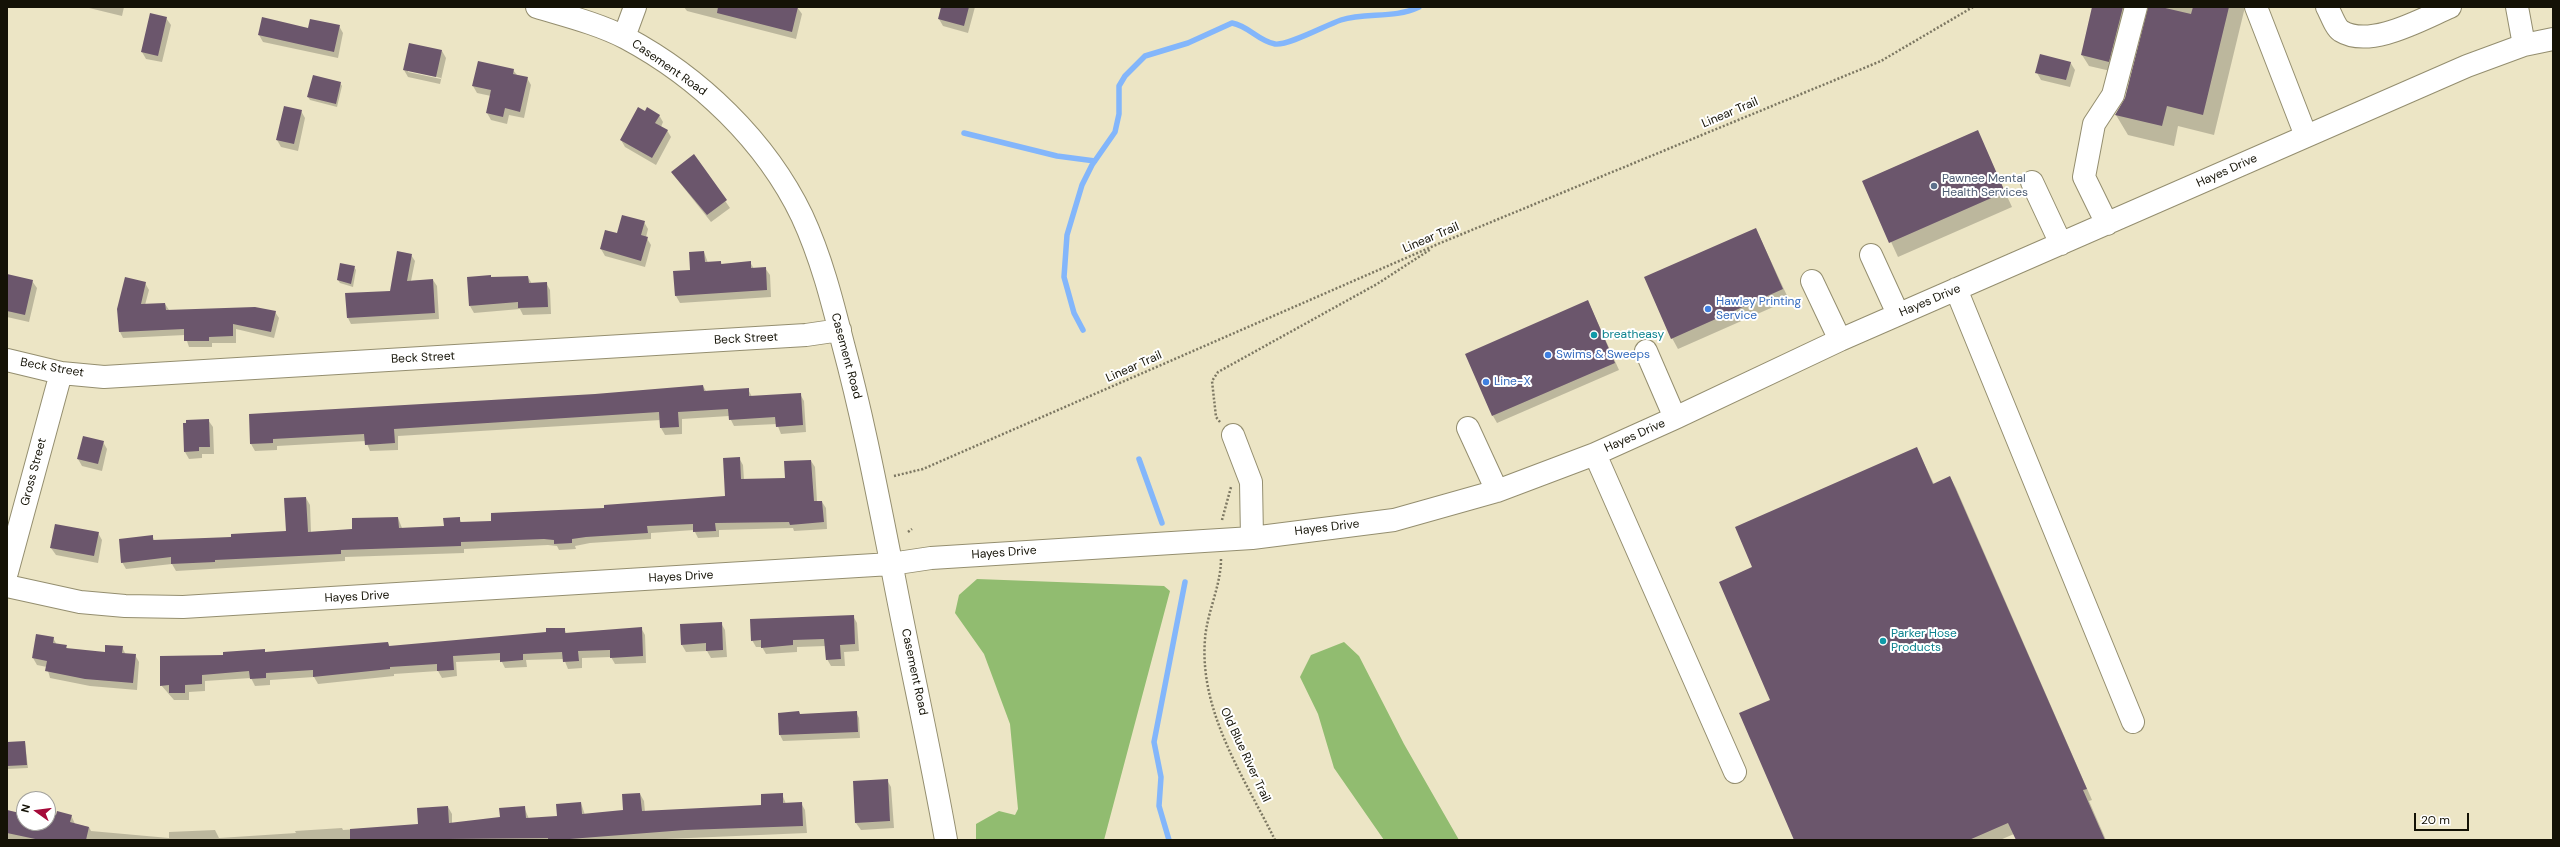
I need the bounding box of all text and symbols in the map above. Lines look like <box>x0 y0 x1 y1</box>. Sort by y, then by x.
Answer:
street label: Casement Road <box>629 37 709 99</box>
street label: Linear Trail <box>1700 95 1760 131</box>
street label: Hayes Drive <box>2194 151 2260 191</box>
place label: Pawnee Mental Health Services <box>1942 172 2028 200</box>
marker: Pawnee Mental Health Services <box>1929 181 1939 191</box>
street label: Linear Trail <box>1401 220 1461 256</box>
street label: Hayes Drive <box>1897 282 1963 320</box>
place label: Hawley Printing Service <box>1716 295 1801 323</box>
marker: Hawley Printing Service <box>1703 304 1713 314</box>
street label: Casement Road <box>828 312 864 400</box>
place label: breatheasy <box>1602 328 1664 342</box>
street label: Beck Street <box>714 330 778 348</box>
marker: breatheasy <box>1589 330 1599 340</box>
street label: Linear Trail <box>1104 348 1164 386</box>
place label: Swims & Sweeps <box>1556 348 1650 362</box>
street label: Beck Street <box>391 349 455 367</box>
marker: Swims & Sweeps <box>1543 350 1553 360</box>
street label: Beck Street <box>19 355 85 381</box>
place label: Line-X <box>1494 375 1531 389</box>
marker: Line-X <box>1481 377 1491 387</box>
street label: Hayes Drive <box>1602 416 1668 456</box>
street label: Gross Street <box>18 436 50 508</box>
street label: Hayes Drive <box>1294 517 1360 539</box>
street label: Hayes Drive <box>971 544 1037 562</box>
street label: Hayes Drive <box>648 568 714 586</box>
street label: Hayes Drive <box>324 588 390 606</box>
street label: Casement Road <box>898 627 930 717</box>
place label: Parker Hose Products <box>1891 627 1957 655</box>
marker: Parker Hose Products <box>1878 636 1888 646</box>
street label: Old Blue River Trail <box>1217 705 1273 805</box>
north arrow <box>16 791 56 831</box>
text: N <box>18 803 33 814</box>
scale bar <box>2416 805 2471 831</box>
text: 20 m <box>2421 812 2450 828</box>

